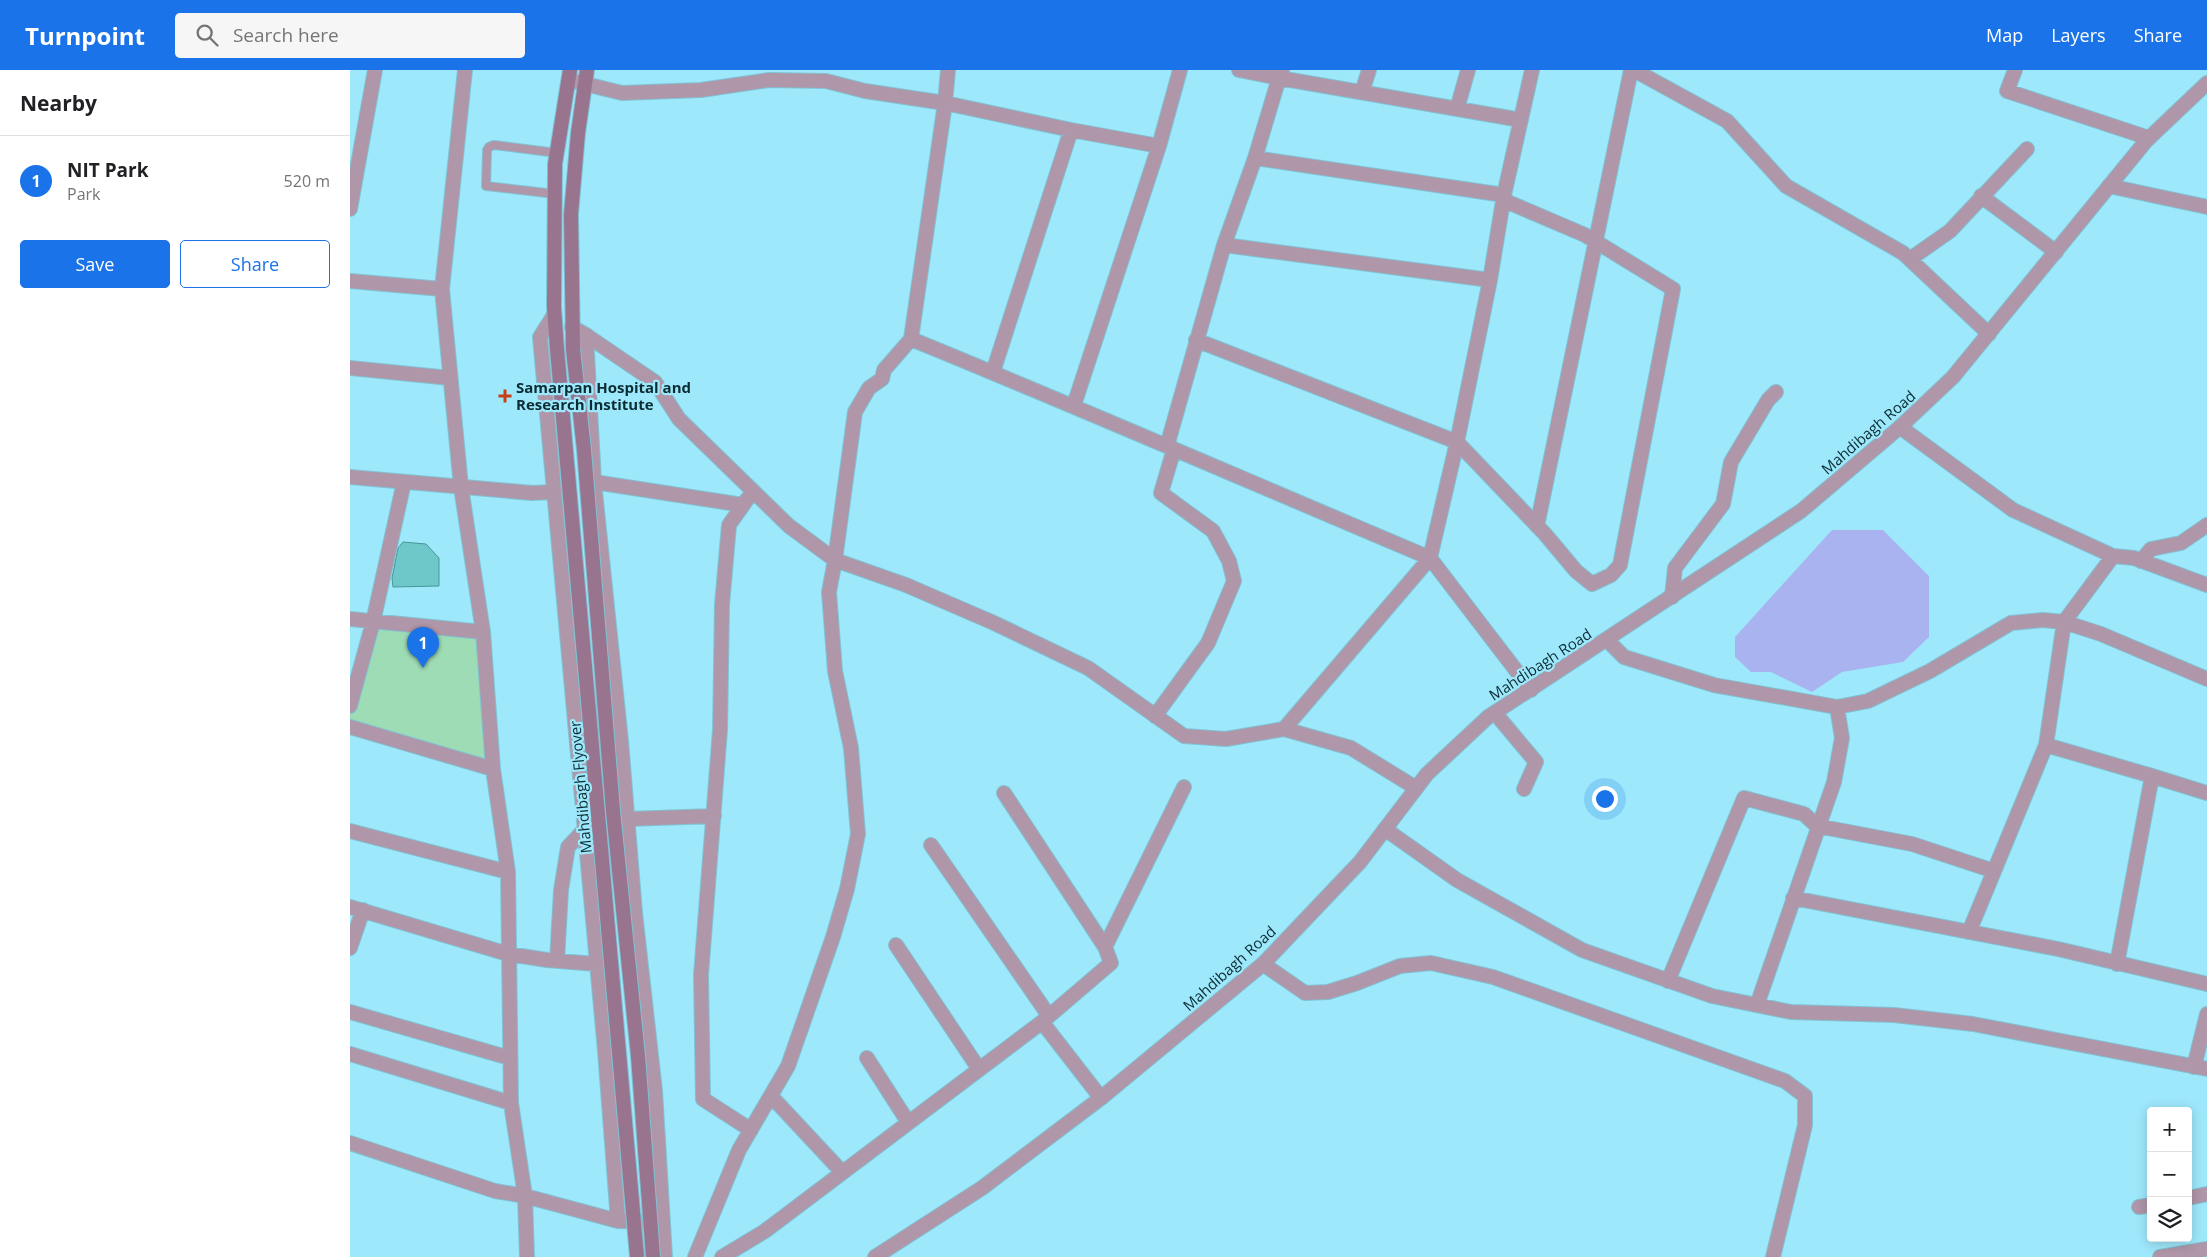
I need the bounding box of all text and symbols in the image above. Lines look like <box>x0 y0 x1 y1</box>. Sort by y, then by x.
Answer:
search box <box>175 13 525 58</box>
text: Turnpoint <box>25 19 145 52</box>
icon: search <box>193 21 221 49</box>
text: Search here <box>233 22 339 48</box>
text: Map <box>1986 23 2023 47</box>
text: Layers <box>2051 23 2106 47</box>
text: Share <box>2134 23 2182 47</box>
text: Nearby <box>20 89 97 117</box>
text: NIT Park <box>67 157 149 183</box>
text: 1 <box>31 170 41 192</box>
text: 520 m <box>284 170 330 192</box>
text: Park <box>67 183 100 205</box>
button: Save <box>20 240 170 288</box>
button: Share <box>180 240 330 288</box>
place label: Samarpan Hospital and Research Institute <box>516 377 691 414</box>
street label: Mahdibagh Road <box>1817 386 1919 478</box>
marker: Samarpan Hospital and Research Institute <box>498 389 512 403</box>
street label: Mahdibagh Road <box>1485 623 1595 705</box>
pin: 1 <box>407 627 439 668</box>
street label: Mahdibagh Flyover <box>564 720 596 854</box>
your location <box>1592 786 1618 812</box>
street label: Mahdibagh Road <box>1178 921 1280 1015</box>
map controls <box>2147 1107 2192 1242</box>
button: + <box>2147 1107 2192 1152</box>
button: − <box>2147 1152 2192 1197</box>
button: layers <box>2147 1197 2192 1242</box>

